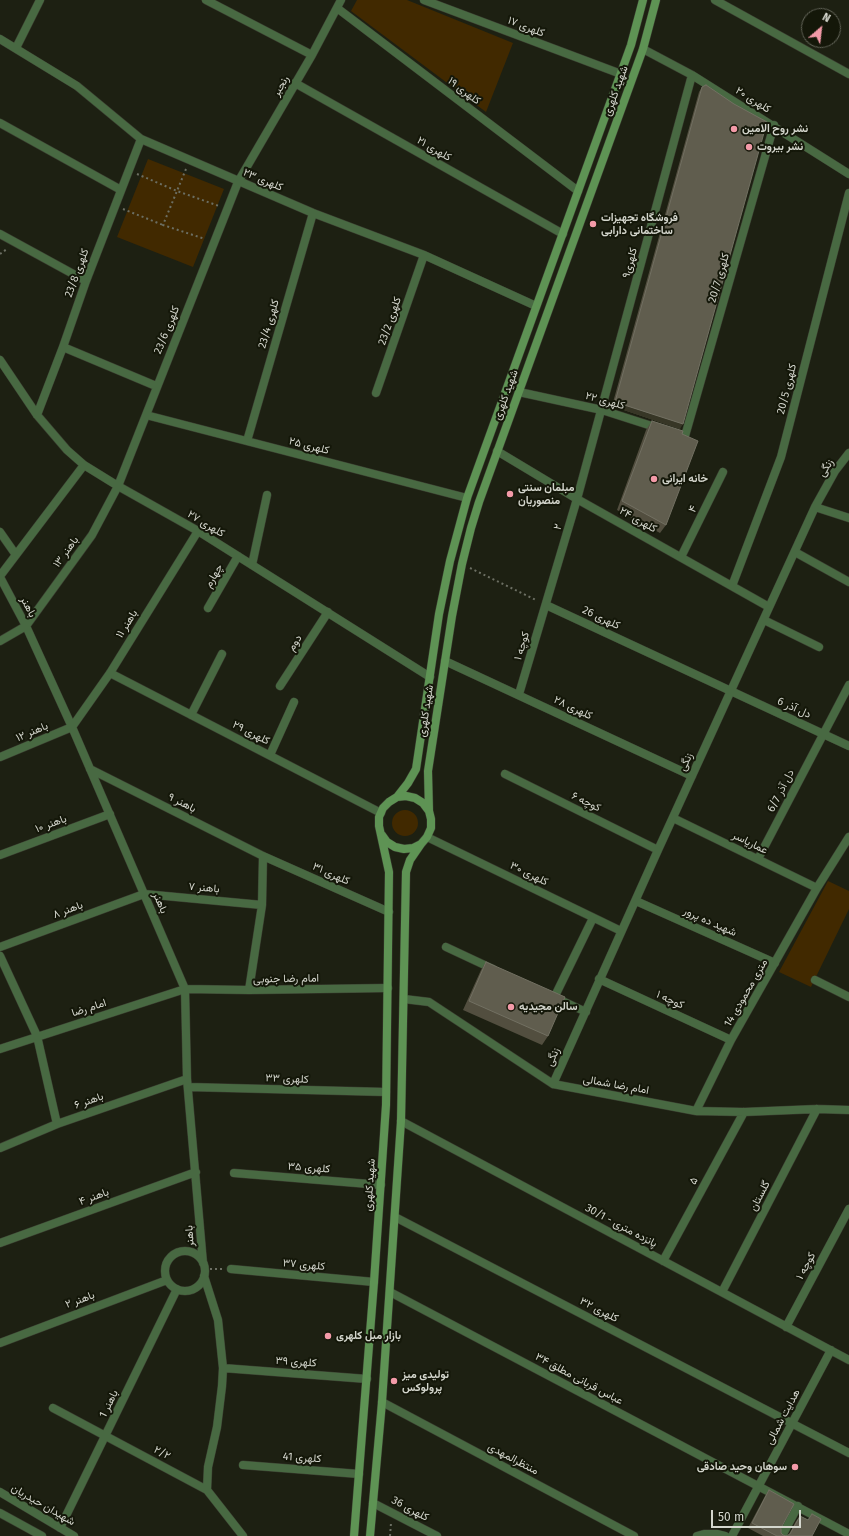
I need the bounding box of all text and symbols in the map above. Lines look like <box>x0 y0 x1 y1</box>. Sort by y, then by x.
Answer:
north arrow <box>801 8 841 48</box>
text: N <box>820 10 833 25</box>
street label: کلهری ۱۷ <box>506 14 546 40</box>
street label: شهید کلهری <box>601 64 631 118</box>
street label: رنجبر <box>270 73 292 99</box>
street label: کلهری ۱۹ <box>445 75 483 107</box>
street label: کلهری ۲۰ <box>733 84 773 116</box>
place label: نشر روح الامین <box>742 122 808 136</box>
marker: نشر روح الامین <box>729 124 739 134</box>
street label: کلهری ۲۱ <box>414 134 454 164</box>
place label: نشر بیروت <box>757 140 803 154</box>
marker: نشر بیروت <box>744 142 754 152</box>
street label: کلهری ۲۳ <box>241 166 285 194</box>
place label: فروشگاه تجهیزات ساختمانی دارابی <box>601 211 678 237</box>
marker: فروشگاه تجهیزات ساختمانی دارابی <box>588 219 598 229</box>
street label: کلهری۹ <box>620 246 640 280</box>
street label: کلهری 23/8 <box>62 247 92 299</box>
street label: کلهری 20/7 <box>706 252 732 304</box>
street label: کلهری 23/2 <box>376 295 404 347</box>
street label: کلهری 23/4 <box>256 298 282 350</box>
street label: کلهری 23/6 <box>151 304 183 356</box>
street label: کلهری 20/5 <box>774 362 800 416</box>
street label: شهید کلهری <box>491 368 521 422</box>
street label: کلهری ۲۲ <box>584 389 626 413</box>
street label: کلهری ۲۵ <box>287 435 331 457</box>
street label: زنگی <box>815 456 837 480</box>
place label: خانه ایرانی <box>662 472 708 486</box>
marker: خانه ایرانی <box>649 474 659 484</box>
place label: مبلمان سنتی منصوریان <box>518 481 575 507</box>
marker: مبلمان سنتی منصوریان <box>505 489 515 499</box>
street label: ۴ <box>686 503 700 515</box>
street label: کلهری ۲۴ <box>617 504 659 536</box>
street label: کلهری ۲۷ <box>185 508 227 540</box>
street label: ۲ <box>551 522 565 532</box>
street label: باهنر ۱۳ <box>50 534 82 570</box>
street label: چهارم <box>202 562 226 590</box>
street label: باهنر <box>17 594 39 620</box>
street label: کلهری 26 <box>580 604 622 632</box>
street label: باهنر ۱۱ <box>113 607 141 641</box>
street label: ۱ کوچه <box>511 630 533 662</box>
street label: دوم <box>285 632 305 654</box>
street label: شهید کلهری <box>415 684 437 738</box>
street label: کلهری ۲۸ <box>552 693 594 723</box>
street label: دل آذر 6 <box>775 695 813 721</box>
street label: کلهری ۲۹ <box>230 718 272 748</box>
street label: باهنر ۱۲ <box>14 719 50 745</box>
street label: زنگی <box>676 751 696 773</box>
street label: دل آذر 6/7 <box>765 768 797 814</box>
street label: ۶ کوچه <box>569 789 603 815</box>
street label: باهنر ۹ <box>166 790 198 816</box>
street label: باهنر ۱۰ <box>33 812 69 836</box>
street label: عماریاسر <box>730 829 770 857</box>
street label: کلهری ۳۰ <box>508 859 550 889</box>
street label: کلهری ۳۱ <box>310 860 352 888</box>
street label: باهنر ۷ <box>188 880 220 896</box>
street label: باهنر <box>150 890 170 916</box>
street label: باهنر ۸ <box>51 898 85 922</box>
street label: شهید ده پرور <box>681 904 739 940</box>
street label: 14 متری محمودی <box>721 957 771 1029</box>
street label: امام رضا جنوبی <box>253 972 319 986</box>
street label: ۱ کوچه <box>654 988 686 1012</box>
street label: امام رضا <box>70 996 108 1020</box>
place label: سالن مجیدیه <box>519 1000 578 1014</box>
marker: سالن مجیدیه <box>506 1002 516 1012</box>
street label: زنگی <box>543 1046 563 1068</box>
street label: کلهری ۳۳ <box>265 1072 309 1086</box>
street label: امام رضا شمالی <box>582 1073 650 1097</box>
street label: باهنر ۶ <box>73 1090 105 1112</box>
street label: شهید کلهری <box>362 1158 378 1212</box>
street label: کلهری ۳۵ <box>287 1160 331 1176</box>
street label: ۵ <box>687 1175 701 1187</box>
street label: گلستان <box>747 1179 773 1213</box>
street label: باهنر ۴ <box>77 1186 111 1208</box>
street label: 30/1 - پانزده متری <box>583 1201 659 1251</box>
street label: باهنر <box>183 1225 197 1247</box>
street label: کوچه ۱ <box>793 1250 819 1282</box>
street label: کلهری ۳۷ <box>282 1257 326 1273</box>
street label: باهنر ۲ <box>63 1289 97 1311</box>
street label: کلهری ۳۲ <box>577 1295 621 1325</box>
place label: بازار مبل کلهری <box>336 1329 401 1343</box>
marker: بازار مبل کلهری <box>323 1331 333 1341</box>
street label: عباس قربانی مطلق ۳۴ <box>533 1350 625 1408</box>
street label: کلهری ۳۹ <box>275 1354 317 1370</box>
place label: تولیدی میز پرولوکس <box>402 1368 449 1394</box>
marker: تولیدی میز پرولوکس <box>389 1376 399 1386</box>
street label: هدایت شمالی <box>763 1387 803 1447</box>
street label: باهنر 1 <box>97 1388 121 1420</box>
street label: منتظرالمهدی <box>485 1440 541 1478</box>
street label: ۲/۲ <box>151 1443 173 1463</box>
street label: کلهری 41 <box>282 1450 322 1466</box>
place label: سوهان وحید صادقی <box>697 1460 787 1474</box>
marker: سوهان وحید صادقی <box>790 1462 800 1472</box>
street label: شهیدان حیدریان <box>9 1481 77 1529</box>
street label: کلهری 36 <box>389 1494 431 1524</box>
scale bar <box>713 1502 803 1528</box>
text: 50 m <box>718 1510 744 1524</box>

